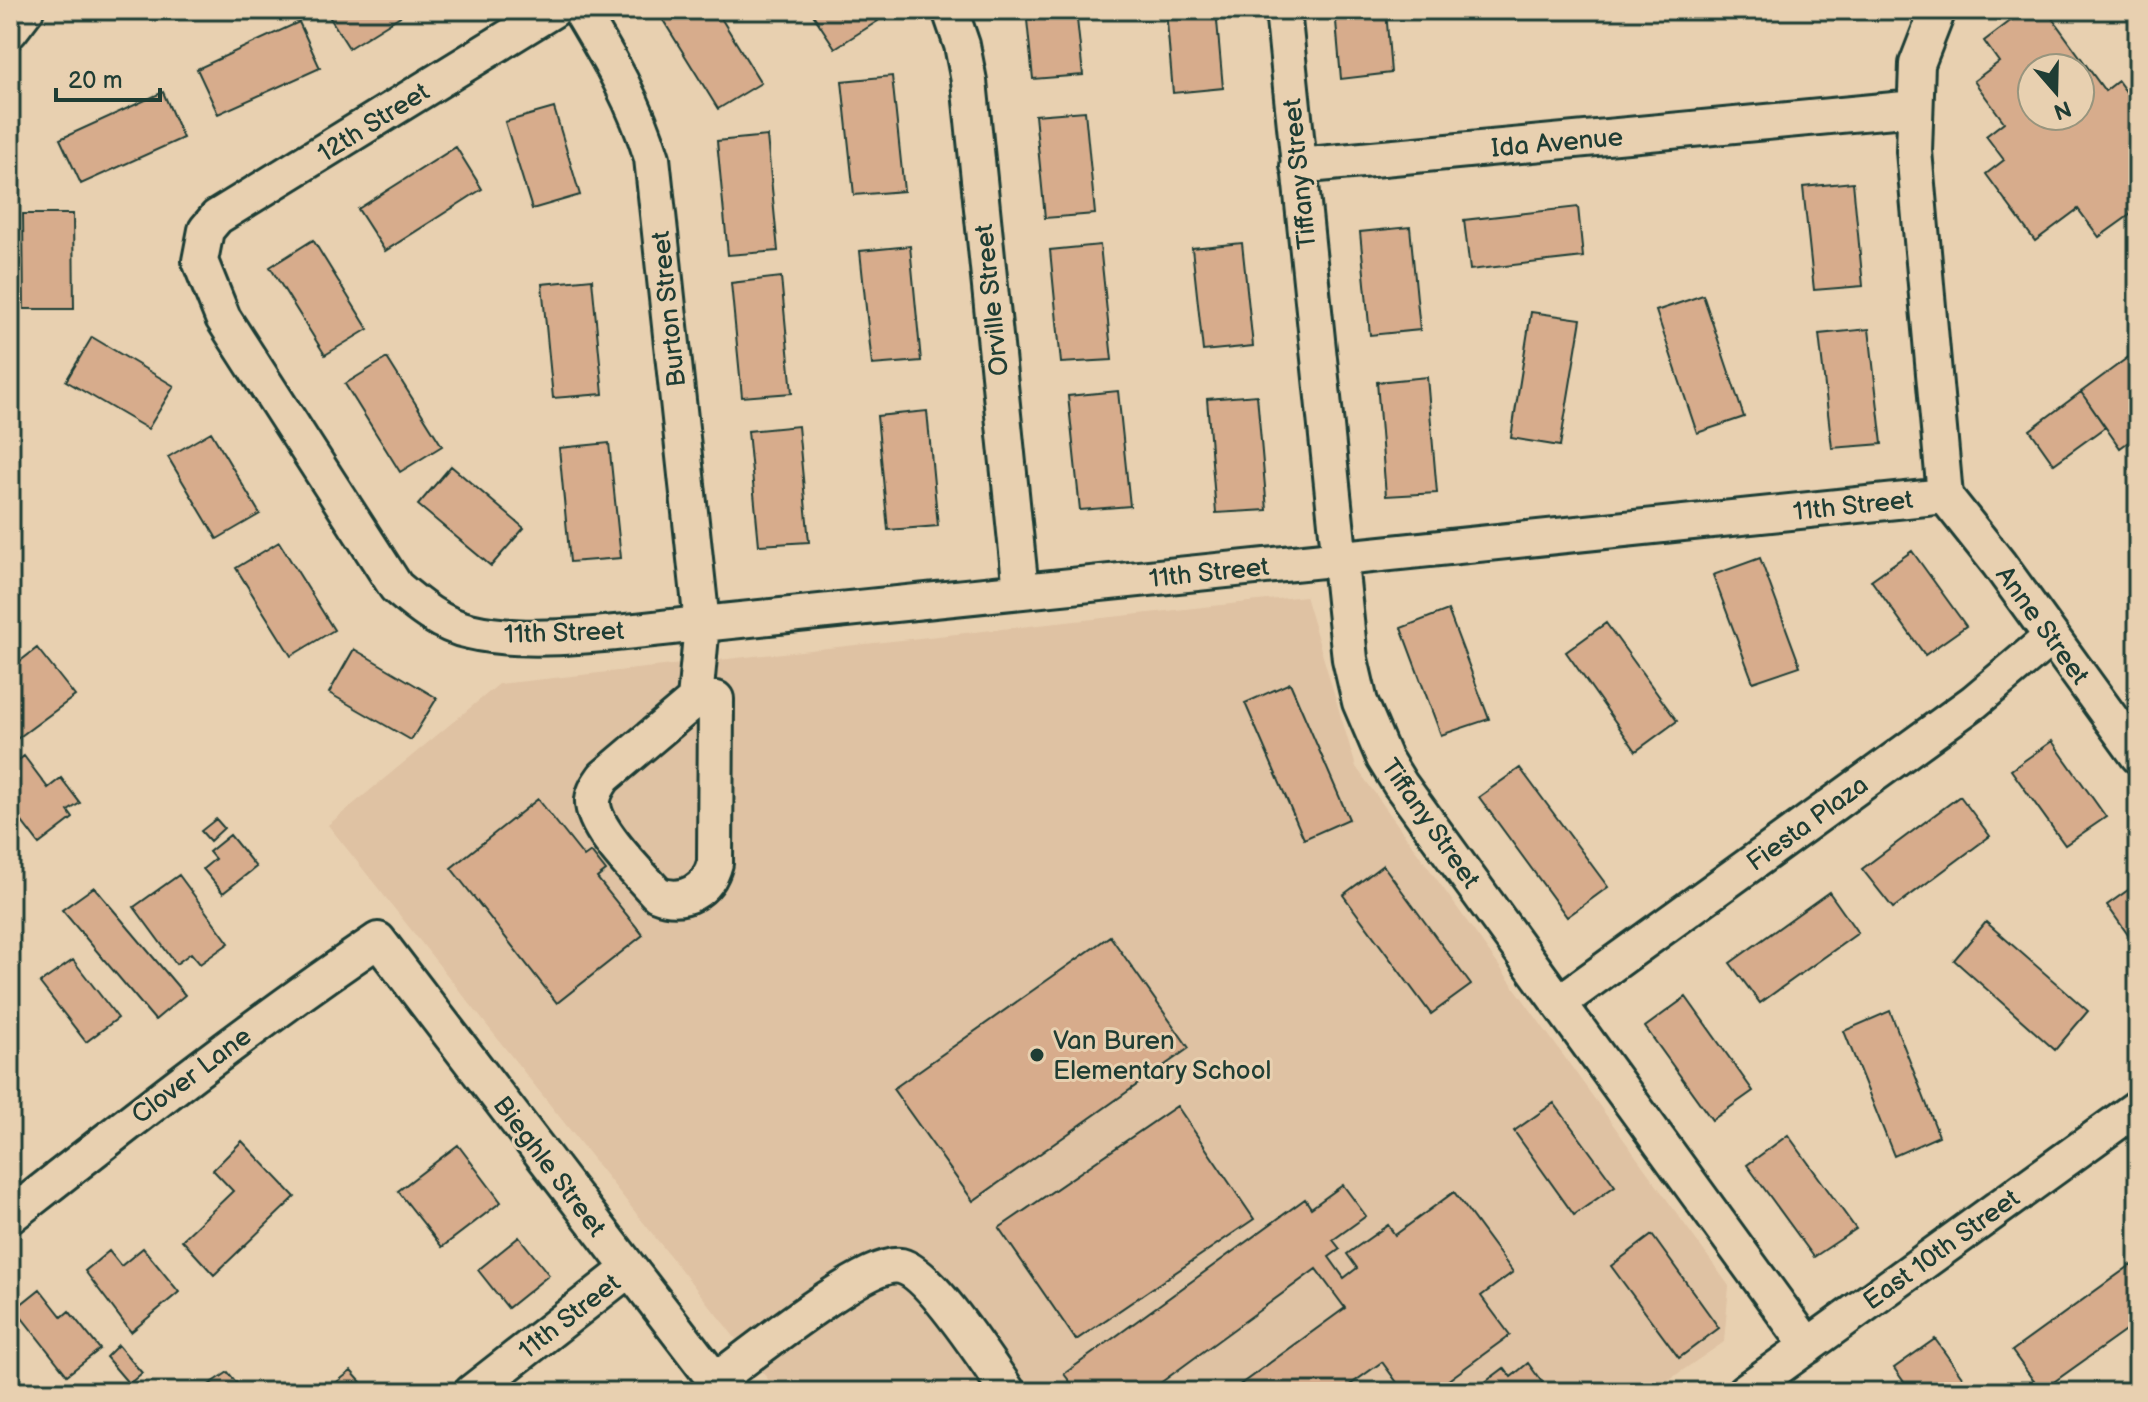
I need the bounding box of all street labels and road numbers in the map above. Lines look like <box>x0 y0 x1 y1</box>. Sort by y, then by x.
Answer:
street label: 12th Street <box>312 77 435 170</box>
street label: Tiffany Street <box>1277 97 1324 251</box>
street label: Ida Avenue <box>1490 122 1624 165</box>
street label: Orville Street <box>969 222 1016 377</box>
street label: Burton Street <box>646 229 693 388</box>
street label: 11th Street <box>1792 485 1915 528</box>
street label: 11th Street <box>1148 552 1271 595</box>
street label: Anne Street <box>1989 561 2095 691</box>
street label: 11th Street <box>503 616 625 651</box>
street label: Tiffany Street <box>1374 753 1486 895</box>
street label: Fiesta Plaza <box>1741 770 1875 879</box>
street label: Clover Lane <box>126 1021 258 1131</box>
street label: Bieghle Street <box>486 1091 612 1243</box>
street label: East 10th Street <box>1858 1183 2026 1317</box>
street label: 11th Street <box>513 1268 627 1366</box>

